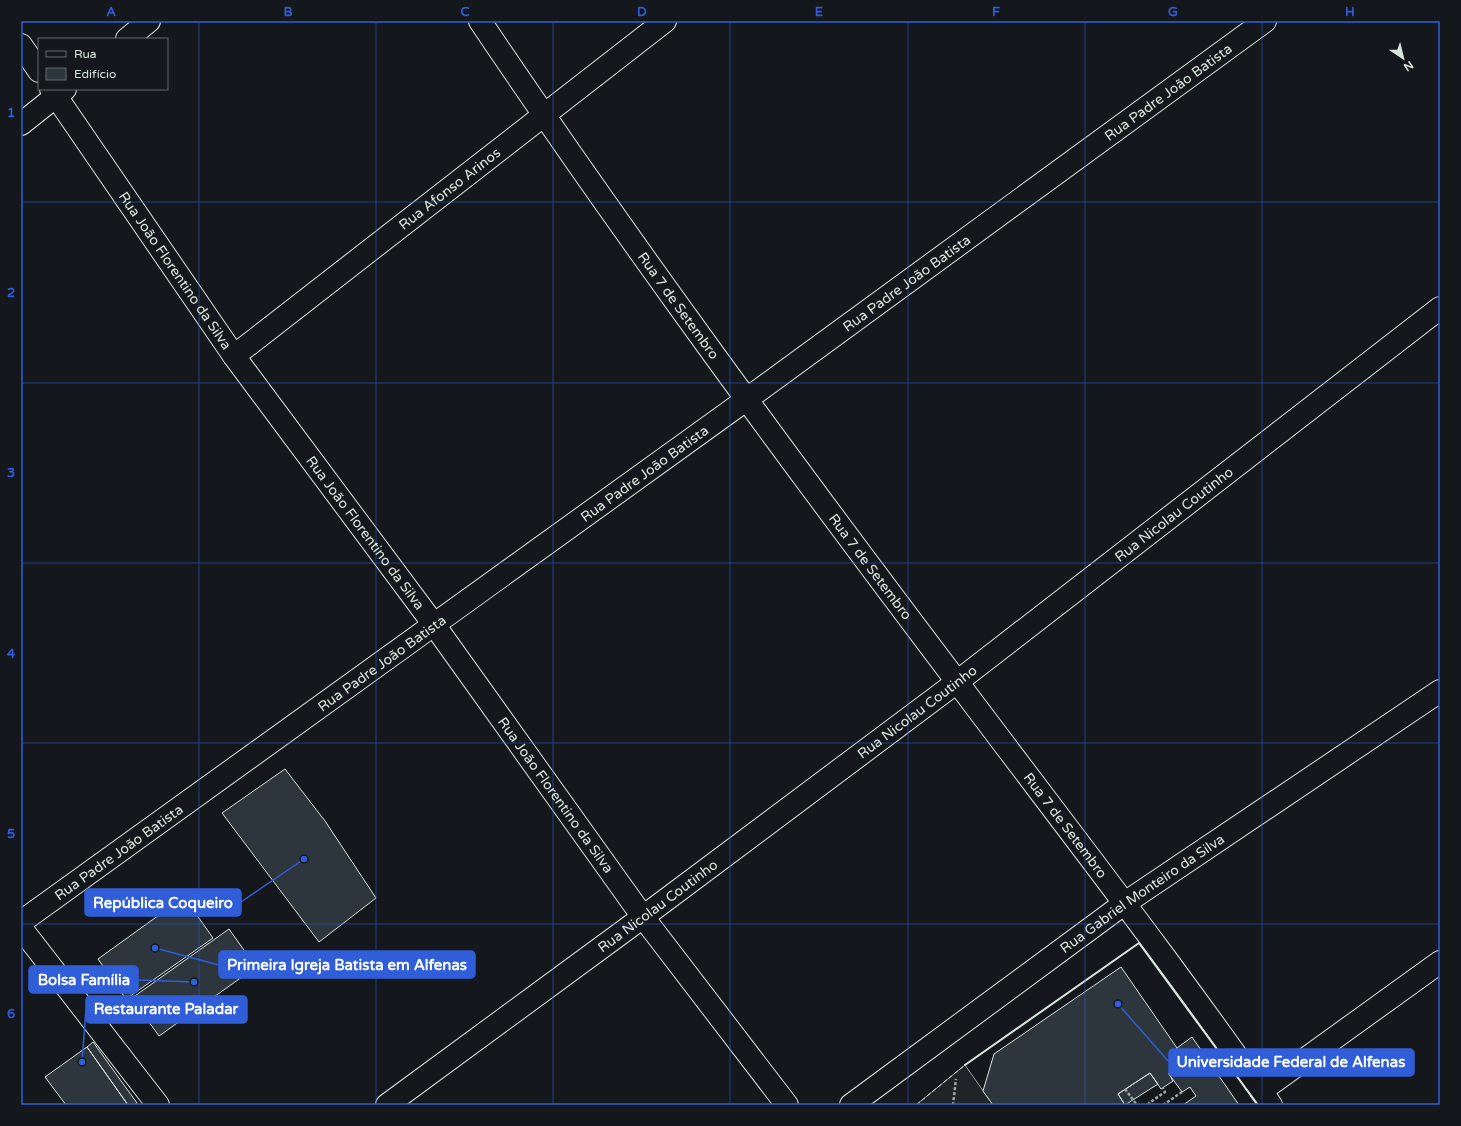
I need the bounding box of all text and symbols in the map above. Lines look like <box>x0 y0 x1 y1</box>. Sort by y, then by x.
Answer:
text: A <box>106 4 116 20</box>
text: B <box>283 4 293 20</box>
text: C <box>460 4 470 20</box>
text: D <box>637 4 647 20</box>
text: E <box>815 4 823 20</box>
text: F <box>992 4 1000 20</box>
text: G <box>1168 4 1178 20</box>
text: H <box>1345 4 1355 20</box>
legend <box>38 38 168 90</box>
north arrow <box>1383 38 1423 78</box>
street label: Rua Padre João Batista <box>1101 40 1236 145</box>
text: Rua <box>74 47 97 61</box>
text: N <box>1401 58 1416 74</box>
text: Edifício <box>74 67 116 81</box>
text: 1 <box>7 105 15 121</box>
street label: Rua Afonso Arinos <box>396 144 504 234</box>
street label: Rua João Florentino da Silva <box>115 189 235 353</box>
street label: Rua Padre João Batista <box>840 231 974 336</box>
street label: Rua 7 de Setembro <box>634 249 722 363</box>
text: 2 <box>7 285 15 301</box>
street label: Rua Padre João Batista <box>577 422 712 526</box>
street label: Rua João Florentino da Silva <box>302 453 428 613</box>
street label: Rua Nicolau Coutinho <box>1112 463 1237 566</box>
text: 3 <box>7 465 15 481</box>
street label: Rua 7 de Setembro <box>825 511 915 623</box>
street label: Rua Padre João Batista <box>315 612 449 715</box>
text: 4 <box>7 646 16 662</box>
street label: Rua Nicolau Coutinho <box>854 662 980 763</box>
street label: Rua João Florentino da Silva <box>494 714 617 877</box>
street label: Rua 7 de Setembro <box>1020 769 1111 882</box>
street label: Rua Padre João Batista <box>51 801 186 904</box>
text: 5 <box>7 826 15 842</box>
street label: Rua Gabriel Monteiro da Silva <box>1057 831 1228 957</box>
street label: Rua Nicolau Coutinho <box>595 856 721 956</box>
callout: República Coqueiro <box>85 889 241 916</box>
text: República Coqueiro <box>93 894 233 913</box>
callout: Primeira Igreja Batista em Alfenas <box>219 951 475 978</box>
text: Primeira Igreja Batista em Alfenas <box>227 956 467 975</box>
callout: Bolsa Família <box>29 966 138 993</box>
text: Bolsa Família <box>38 971 130 989</box>
callout: Restaurante Paladar <box>86 996 247 1023</box>
text: Restaurante Paladar <box>94 1000 239 1018</box>
text: 6 <box>7 1006 15 1022</box>
callout: Universidade Federal de Alfenas <box>1169 1049 1414 1076</box>
text: Universidade Federal de Alfenas <box>1177 1053 1405 1071</box>

